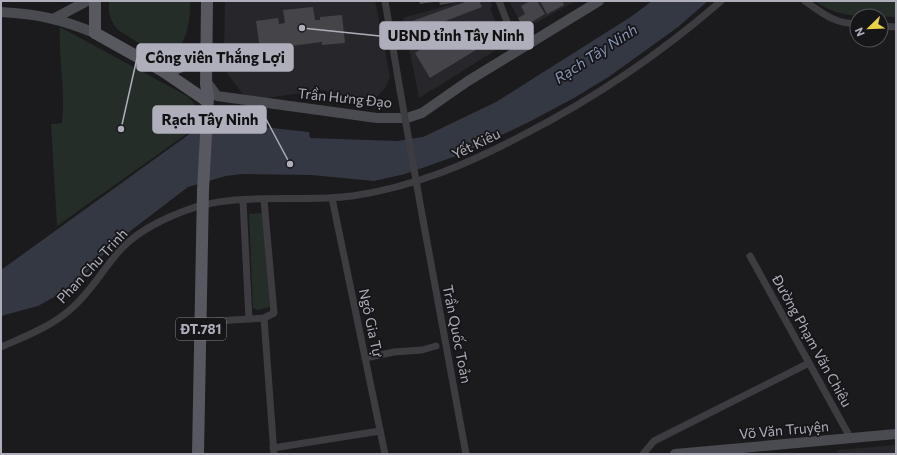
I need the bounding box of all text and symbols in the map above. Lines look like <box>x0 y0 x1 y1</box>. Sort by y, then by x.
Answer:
north arrow <box>849 8 889 48</box>
water label: Rạch Tây Ninh <box>551 20 640 87</box>
callout: UBND tỉnh Tây Ninh <box>380 22 533 49</box>
text: UBND tỉnh Tây Ninh <box>388 26 524 44</box>
text: N <box>852 26 867 38</box>
callout: Công viên Thắng Lợi <box>137 44 293 71</box>
text: Công viên Thắng Lợi <box>145 48 285 67</box>
street label: Trần Hưng Đạo <box>297 84 393 111</box>
callout: Rạch Tây Ninh <box>153 106 266 133</box>
text: Rạch Tây Ninh <box>161 110 259 129</box>
street label: Yết Kiêu <box>449 125 503 163</box>
street label: Phan Chu Trinh <box>53 225 131 307</box>
street label: Đường Phạm Văn Chiêu <box>769 271 856 410</box>
street label: Trần Quốc Toản <box>440 283 475 385</box>
street label: Ngô Gia Tự <box>356 287 387 359</box>
road number: ĐT.781 <box>176 318 226 340</box>
street label: Võ Văn Truyện <box>738 417 830 442</box>

